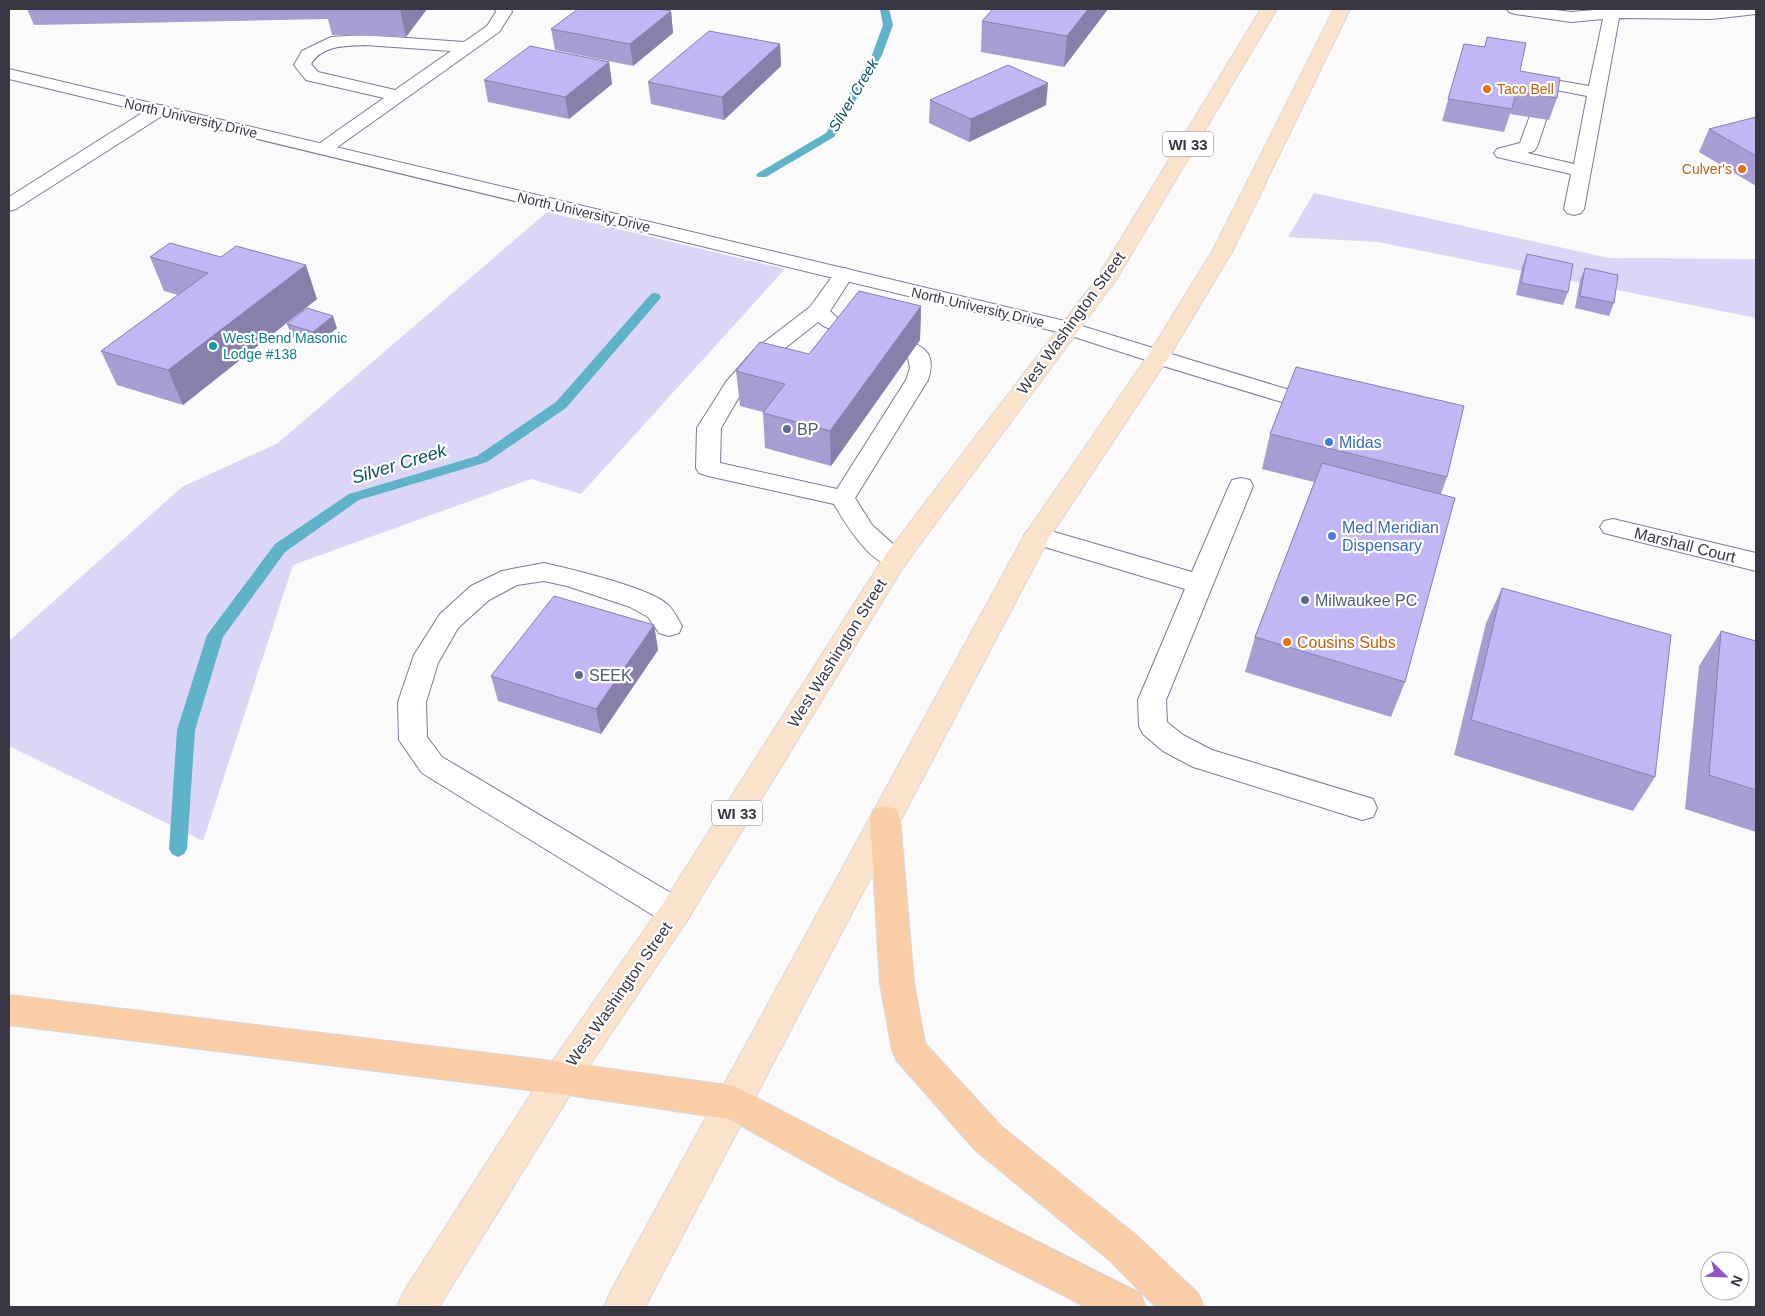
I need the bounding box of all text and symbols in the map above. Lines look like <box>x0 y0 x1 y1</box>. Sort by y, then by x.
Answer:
water label: Silver Creek <box>825 54 882 134</box>
place label: Taco Bell <box>1497 81 1554 97</box>
marker: Taco Bell <box>1481 83 1493 95</box>
street label: North University Drive <box>123 95 259 141</box>
road number: WI 33 <box>1163 132 1213 156</box>
place label: Culver's <box>1682 161 1732 177</box>
marker: Culver's <box>1736 163 1748 175</box>
street label: North University Drive <box>516 189 652 235</box>
street label: West Washington Street <box>1014 248 1129 397</box>
street label: North University Drive <box>910 284 1046 330</box>
place label: West Bend Masonic Lodge #138 <box>223 330 347 362</box>
marker: West Bend Masonic Lodge #138 <box>207 340 219 352</box>
place label: BP <box>797 421 818 438</box>
marker: BP <box>781 423 793 435</box>
place label: Midas <box>1339 434 1382 451</box>
marker: Midas <box>1323 436 1335 448</box>
water label: Silver Creek <box>349 440 450 488</box>
place label: Med Meridian Dispensary <box>1342 519 1439 554</box>
street label: Marshall Court <box>1632 524 1738 566</box>
marker: Med Meridian Dispensary <box>1326 530 1338 542</box>
street label: West Washington Street <box>784 575 890 730</box>
place label: Milwaukee PC <box>1315 592 1417 609</box>
marker: Milwaukee PC <box>1299 594 1311 606</box>
place label: Cousins Subs <box>1297 634 1396 651</box>
marker: Cousins Subs <box>1281 636 1293 648</box>
place label: SEEK <box>589 667 632 684</box>
marker: SEEK <box>573 669 585 681</box>
road number: WI 33 <box>712 800 762 826</box>
street label: West Washington Street <box>563 918 676 1069</box>
north arrow <box>1700 1251 1750 1301</box>
text: N <box>1728 1273 1746 1289</box>

